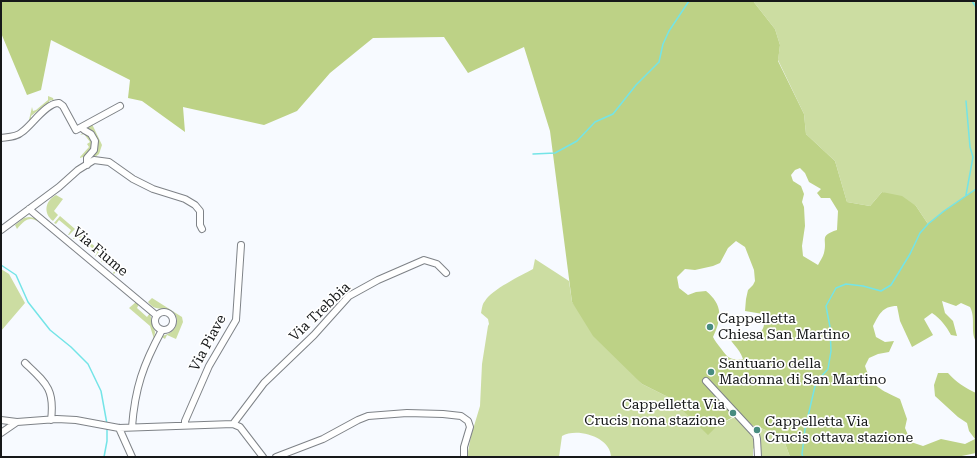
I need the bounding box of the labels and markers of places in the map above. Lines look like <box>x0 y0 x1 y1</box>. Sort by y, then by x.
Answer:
place label: Cappelletta Chiesa San Martino <box>718 311 850 344</box>
marker: Cappelletta Chiesa San Martino <box>705 322 715 332</box>
place label: Santuario della Madonna di San Martino <box>719 356 886 388</box>
marker: Santuario della Madonna di San Martino <box>706 367 716 377</box>
place label: Cappelletta Via Crucis nona stazione <box>584 397 725 430</box>
marker: Cappelletta Via Crucis nona stazione <box>728 408 738 418</box>
place label: Cappelletta Via Crucis ottava stazione <box>765 414 913 446</box>
marker: Cappelletta Via Crucis ottava stazione <box>752 425 762 435</box>

